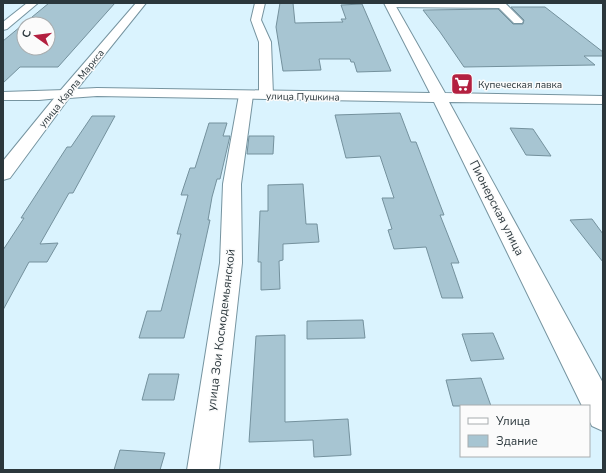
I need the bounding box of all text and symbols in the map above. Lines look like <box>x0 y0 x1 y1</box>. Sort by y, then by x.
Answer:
north arrow <box>16 16 56 56</box>
text: С <box>19 28 35 39</box>
street label: улица Карла Маркса <box>36 47 108 131</box>
supermarket icon: Купеческая лавка <box>449 71 475 97</box>
place label: Купеческая лавка <box>478 78 562 92</box>
street label: улица Пушкина <box>266 89 340 105</box>
street label: Пионерская улица <box>466 158 528 258</box>
street label: улица Зои Космодемьянской <box>203 248 239 412</box>
legend <box>460 405 590 457</box>
text: Улица <box>495 413 530 429</box>
text: Здание <box>496 433 538 449</box>

